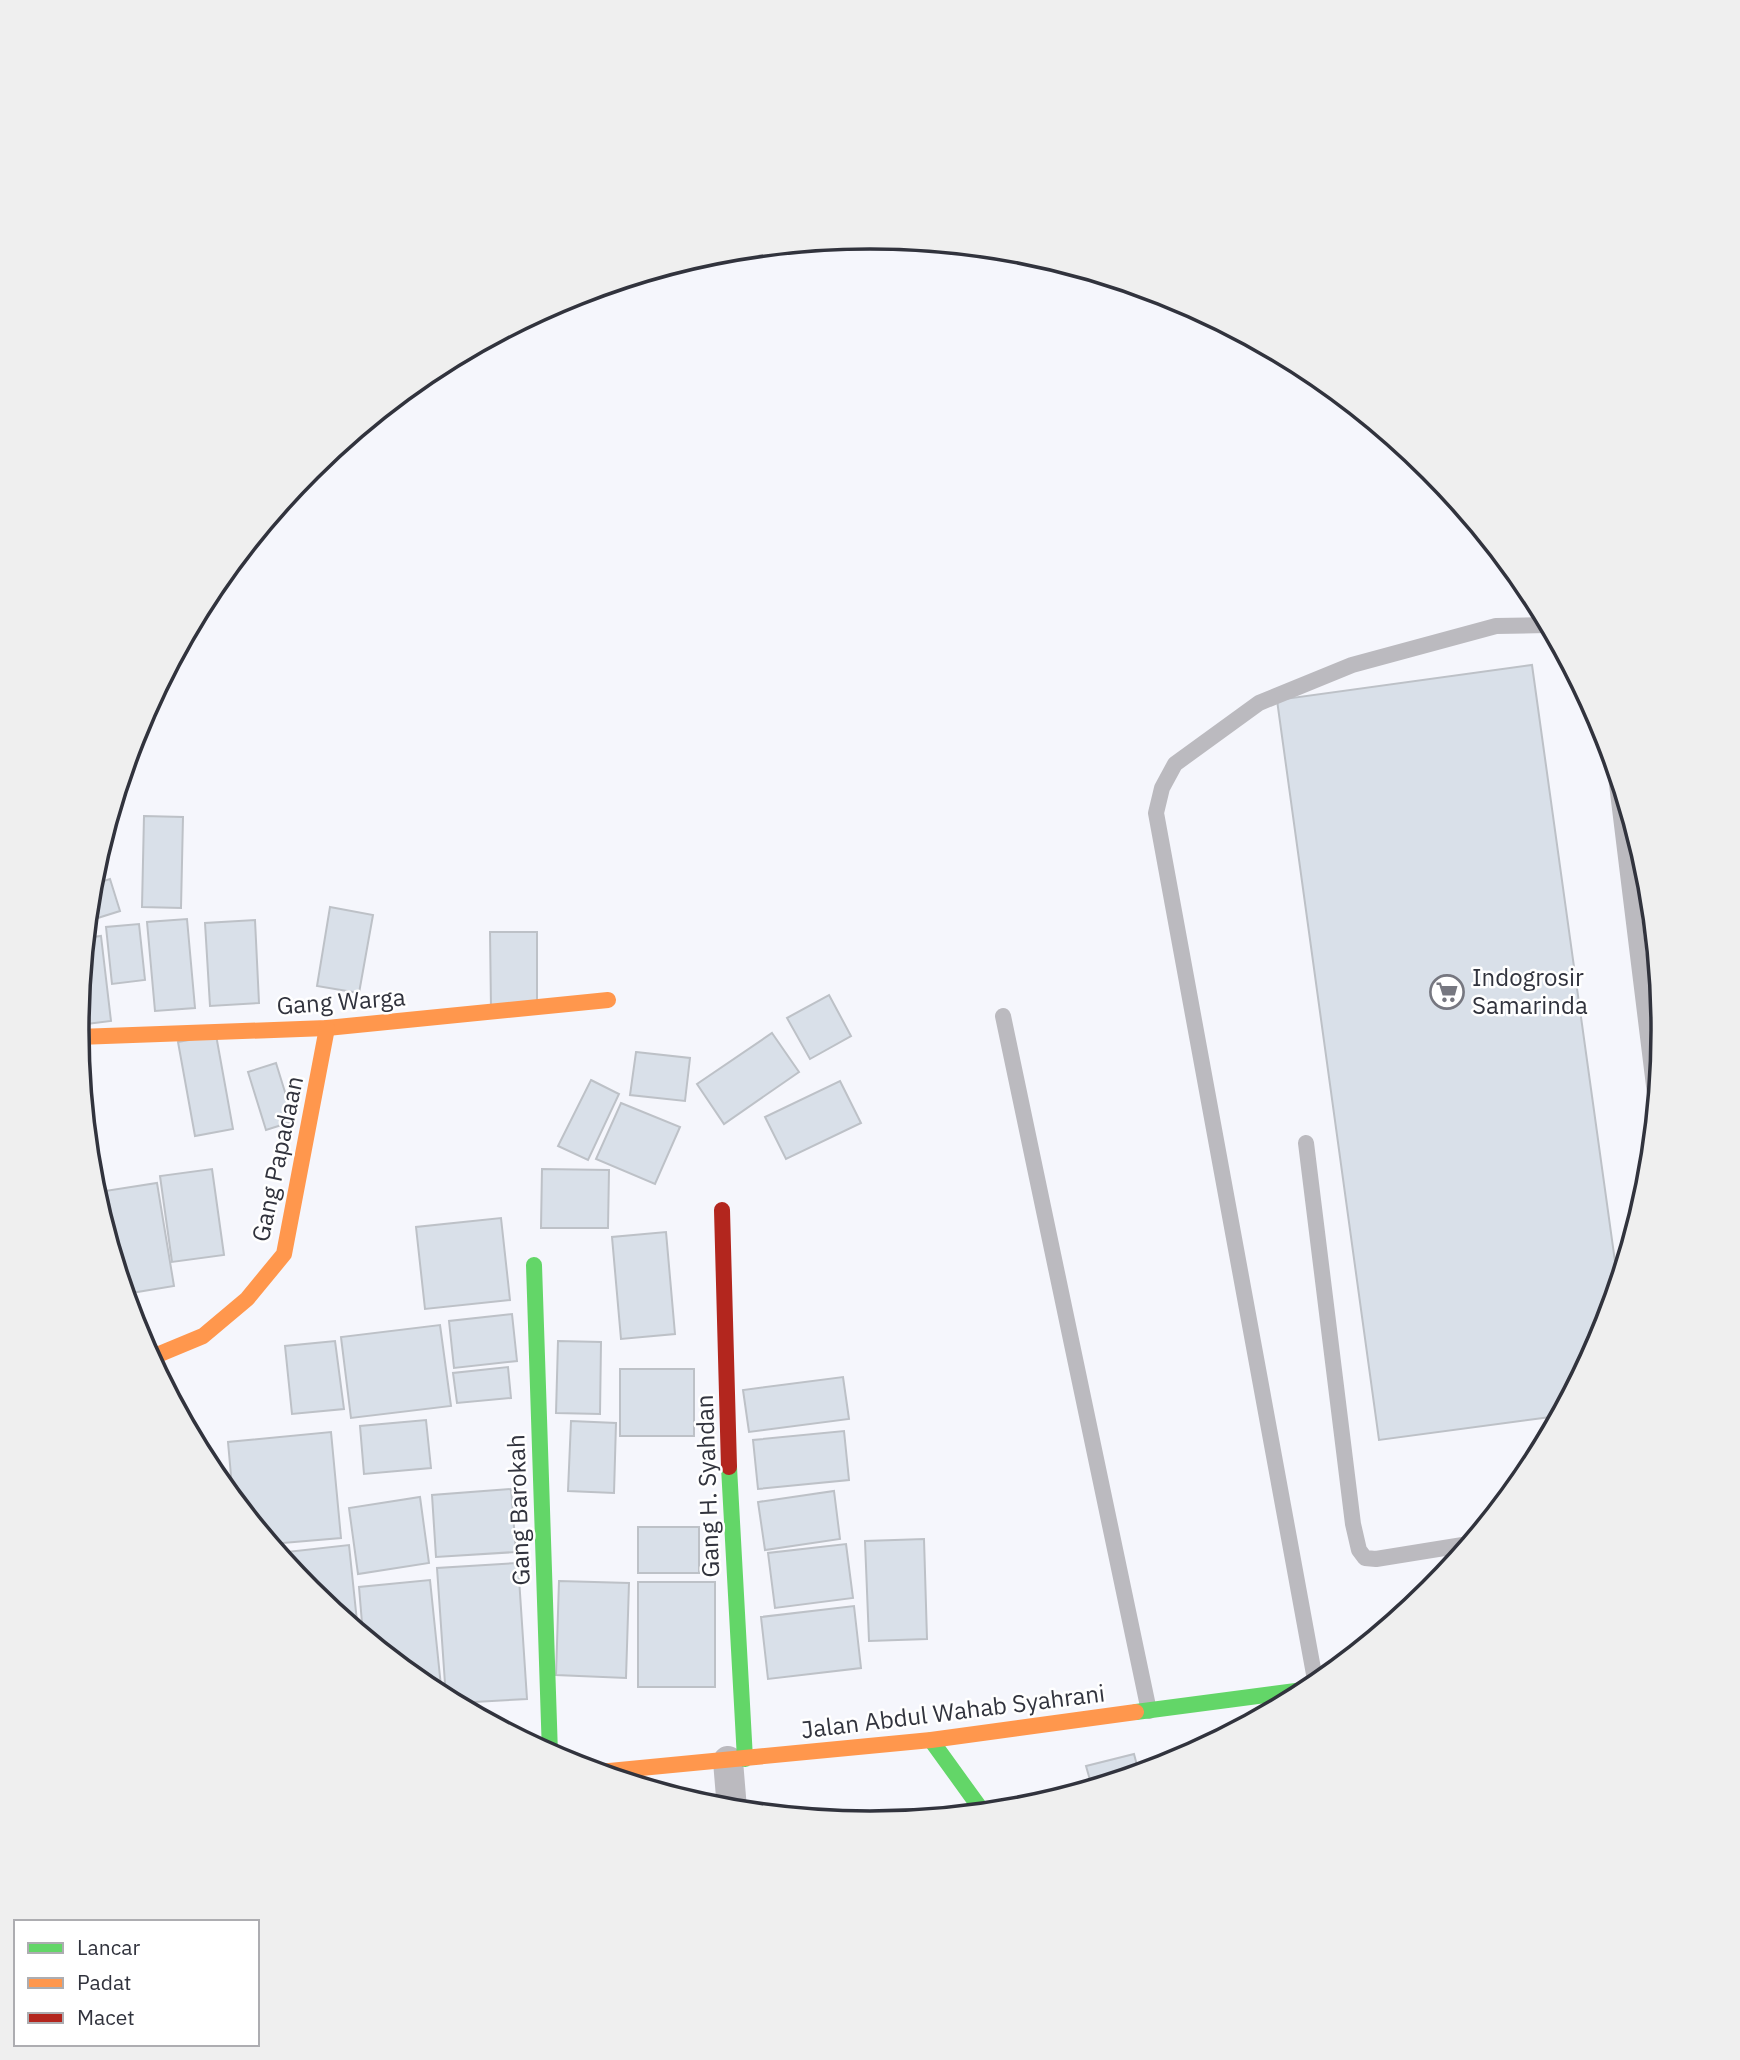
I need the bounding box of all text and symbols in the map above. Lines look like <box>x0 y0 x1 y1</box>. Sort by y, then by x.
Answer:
place label: Indogrosir Samarinda <box>1472 961 1588 1021</box>
supermarket icon: Indogrosir Samarinda <box>1428 973 1466 1011</box>
street label: Gang Warga <box>275 981 407 1021</box>
street label: Gang Papadaan <box>244 1073 310 1245</box>
street label: Gang H. Syahdan <box>688 1394 726 1578</box>
street label: Gang Barokah <box>499 1434 537 1586</box>
street label: Jalan Abdul Wahab Syahrani <box>799 1676 1107 1746</box>
legend <box>14 1920 259 2046</box>
text: Lancar <box>77 1933 140 1961</box>
text: Padat <box>77 1968 132 1996</box>
text: Macet <box>77 2003 135 2031</box>

